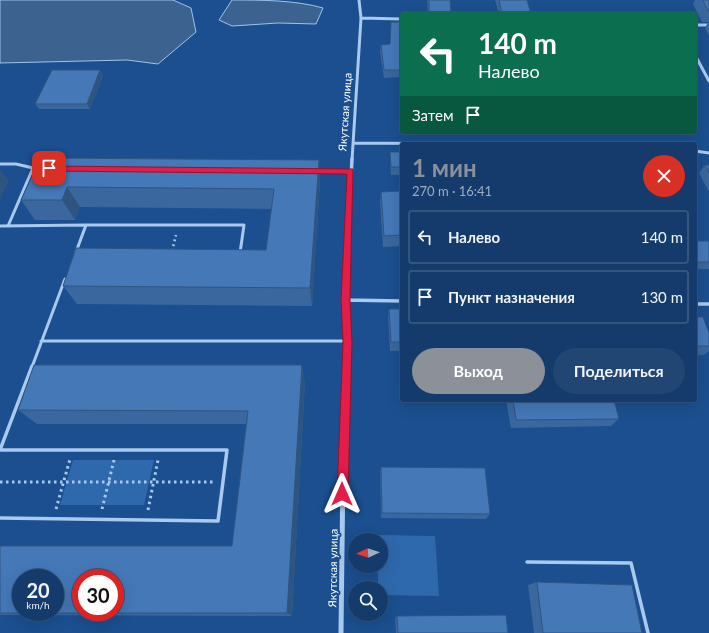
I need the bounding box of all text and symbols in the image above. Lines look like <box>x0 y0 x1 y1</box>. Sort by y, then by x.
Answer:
text: 140 m <box>478 26 557 60</box>
icon: left <box>412 28 464 80</box>
text: Налево <box>478 60 540 82</box>
street label: Якутская улица <box>335 72 354 153</box>
icon: arrive <box>462 104 484 126</box>
text: Затем <box>412 106 454 124</box>
pin <box>32 151 66 185</box>
text: 1 мин <box>412 153 477 182</box>
button: close <box>643 155 685 197</box>
icon: arrive <box>38 157 60 179</box>
text: 270 m · 16:41 <box>412 183 492 199</box>
icon: left <box>414 226 436 248</box>
text: Налево <box>448 228 500 246</box>
text: 140 m <box>641 228 683 246</box>
icon: arrive <box>414 286 436 308</box>
text: Пункт назначения <box>448 288 575 306</box>
text: 130 m <box>641 288 683 306</box>
button: Выход <box>412 348 545 394</box>
button: Поделиться <box>553 348 685 394</box>
position arrow <box>321 473 363 515</box>
street label: Якутская улица <box>325 529 340 608</box>
north arrow <box>348 533 388 573</box>
map controls <box>348 533 388 621</box>
speed limit sign: 30 <box>72 569 124 621</box>
text: 20 <box>26 578 50 602</box>
button: search <box>348 581 388 621</box>
text: km/h <box>26 599 50 611</box>

